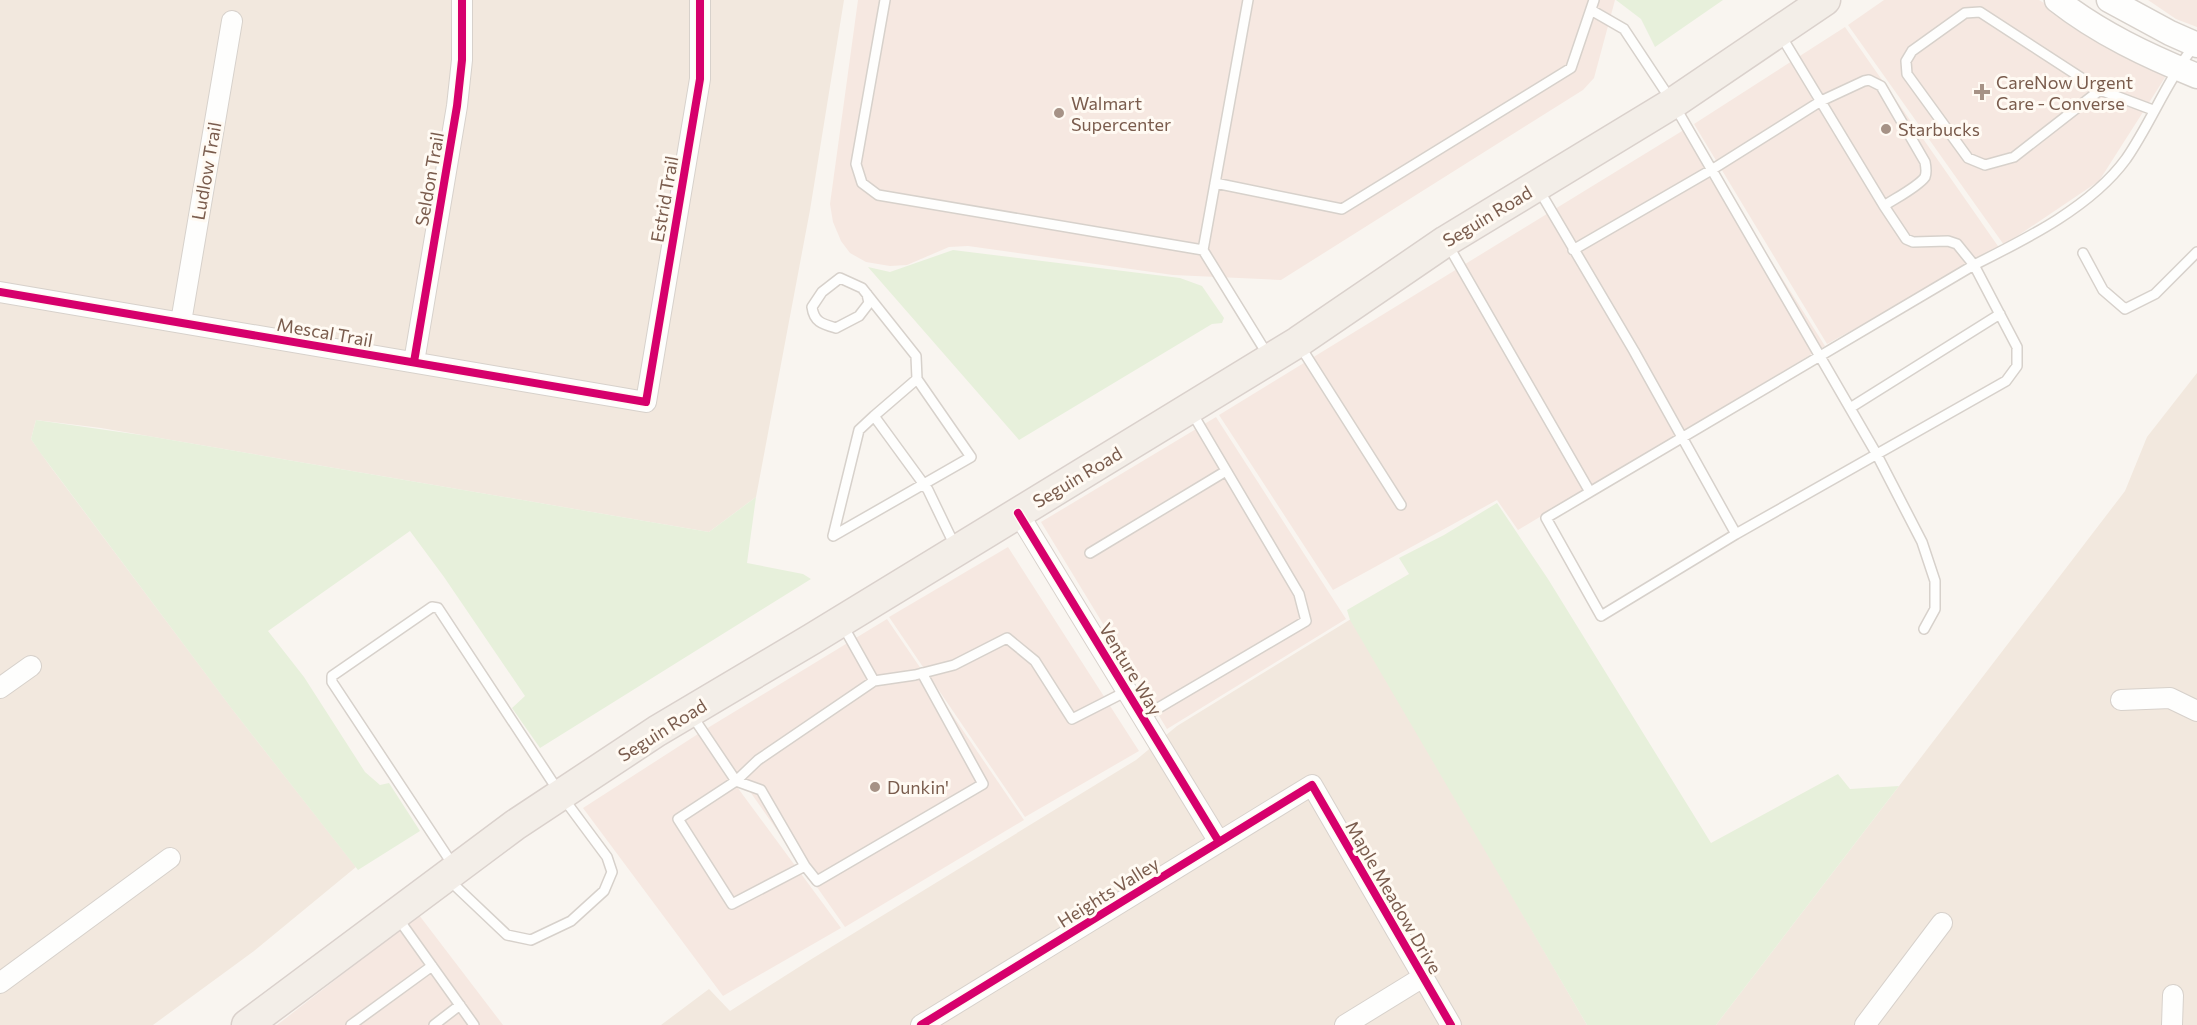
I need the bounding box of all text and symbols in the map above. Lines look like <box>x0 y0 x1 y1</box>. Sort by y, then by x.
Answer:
place label: CareNow Urgent Care - Converse <box>1996 71 2133 114</box>
marker: CareNow Urgent Care - Converse <box>1973 83 1991 101</box>
place label: Walmart Supercenter <box>1071 92 1171 135</box>
marker: Walmart Supercenter <box>1052 106 1066 120</box>
place label: Starbucks <box>1898 118 1980 140</box>
street label: Ludlow Trail <box>187 120 225 222</box>
marker: Starbucks <box>1879 122 1893 136</box>
street label: Seldon Trail <box>410 130 448 228</box>
street label: Estrid Trail <box>646 154 682 244</box>
street label: Seguin Road <box>1438 181 1536 251</box>
street label: Mescal Trail <box>275 313 375 351</box>
street label: Seguin Road <box>1028 442 1126 512</box>
street label: Venture Way <box>1095 619 1167 719</box>
street label: Seguin Road <box>614 694 710 766</box>
place label: Dunkin' <box>887 776 949 798</box>
marker: Dunkin' <box>868 780 882 794</box>
street label: Maple Meadow Drive <box>1341 817 1447 977</box>
street label: Heights Valley <box>1053 852 1163 932</box>

